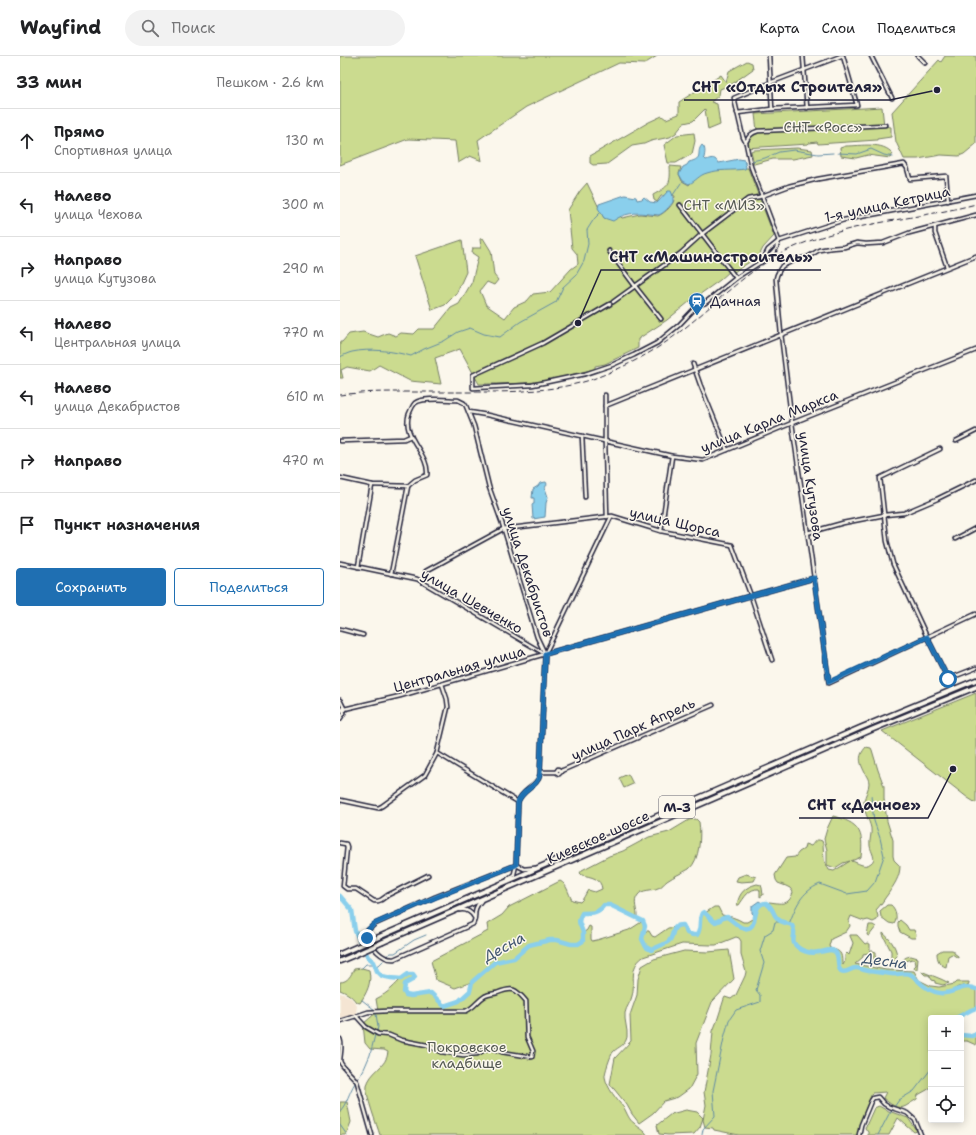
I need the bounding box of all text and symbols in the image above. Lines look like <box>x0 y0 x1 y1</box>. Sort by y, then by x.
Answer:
search box <box>125 10 405 46</box>
text: Wayfind <box>20 15 101 40</box>
icon: search <box>139 17 161 39</box>
text: Поиск <box>171 18 215 38</box>
text: Карта <box>759 19 800 37</box>
text: Слои <box>822 19 855 37</box>
text: Поделиться <box>877 19 956 37</box>
text: 33 мин <box>16 71 82 93</box>
callout: СНТ «Отдых Строителя» <box>684 73 890 100</box>
text: Пешком · 2.6 km <box>216 74 324 91</box>
text: СНТ «Отдых Строителя» <box>692 77 882 97</box>
park label: СНТ «Росс» <box>784 118 863 136</box>
text: Прямо <box>54 122 104 142</box>
icon: ahead <box>16 130 38 152</box>
text: 130 m <box>286 132 324 149</box>
text: Спортивная улица <box>54 142 172 159</box>
street label: 1-я улица Кетрица <box>822 182 952 226</box>
text: Налево <box>54 186 112 206</box>
icon: left <box>16 194 38 216</box>
text: 300 m <box>281 196 324 213</box>
park label: СНТ «МИЗ» <box>683 196 765 214</box>
text: улица Чехова <box>54 206 142 223</box>
callout: СНТ «Машиностроитель» <box>601 243 821 270</box>
text: СНТ «Машиностроитель» <box>609 247 813 267</box>
text: Направо <box>54 250 122 270</box>
icon: right <box>16 258 38 280</box>
text: 290 m <box>282 260 324 277</box>
text: улица Кутузова <box>54 270 156 287</box>
station icon: Дачная <box>687 291 707 316</box>
place label: Дачная <box>710 292 761 310</box>
text: Налево <box>54 314 112 334</box>
icon: left <box>16 322 38 344</box>
text: 770 m <box>282 324 324 341</box>
text: Центральная улица <box>54 334 180 351</box>
text: Налево <box>54 378 112 398</box>
street label: улица Карла Маркса <box>698 385 840 457</box>
icon: left <box>16 386 38 408</box>
text: 610 m <box>286 388 324 405</box>
text: улица Декабристов <box>54 398 180 415</box>
street label: улица Кутузова <box>794 430 828 542</box>
icon: right <box>16 450 38 472</box>
text: Направо <box>54 451 122 471</box>
text: 470 m <box>282 452 324 469</box>
street label: улица Щорса <box>628 503 723 541</box>
street label: улица Декабристов <box>498 505 558 639</box>
icon: arrive <box>16 514 38 536</box>
text: Пункт назначения <box>54 515 200 535</box>
street label: улица Шевченко <box>418 565 526 637</box>
button: Сохранить <box>16 568 166 606</box>
button: Поделиться <box>174 568 324 606</box>
street label: Центральная улица <box>391 641 527 696</box>
route start <box>939 670 957 688</box>
street label: улица Парк Апрель <box>568 694 698 764</box>
callout: СНТ «Дачное» <box>799 791 928 818</box>
text: СНТ «Дачное» <box>807 795 921 815</box>
road number: М-3 <box>659 796 695 818</box>
street label: Киевское шоссе <box>544 806 652 868</box>
water label: Десна <box>479 927 529 967</box>
route end <box>358 929 376 947</box>
water label: Десна <box>860 948 909 974</box>
map controls <box>928 1015 964 1123</box>
button: + <box>928 1015 964 1051</box>
park label: Покровское кладбище <box>427 1038 507 1072</box>
button: − <box>928 1051 964 1087</box>
button: locate <box>928 1087 964 1123</box>

